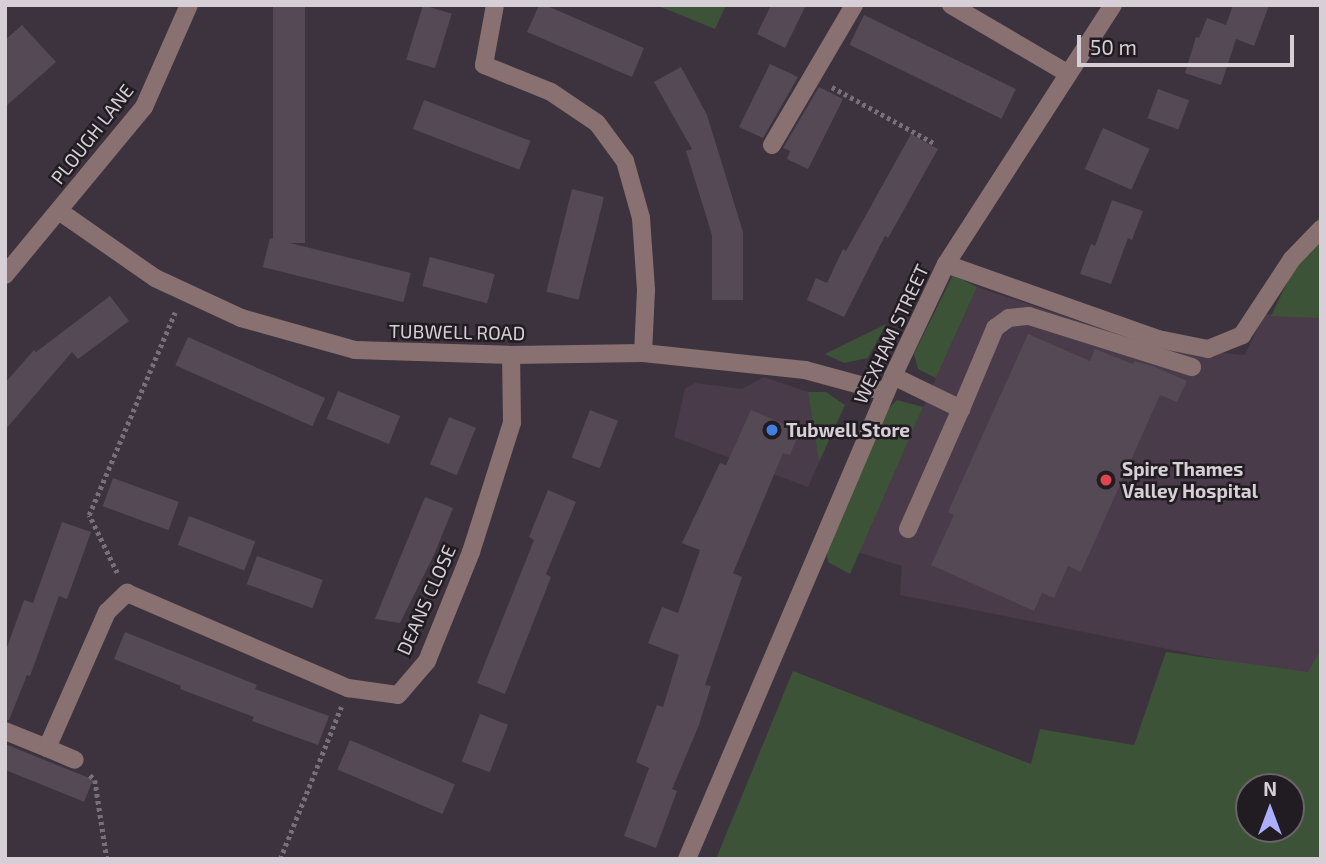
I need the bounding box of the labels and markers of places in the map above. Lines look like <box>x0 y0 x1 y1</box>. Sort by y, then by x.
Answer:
place label: Tubwell Store <box>786 419 910 441</box>
marker: Tubwell Store <box>764 422 780 438</box>
place label: Spire Thames Valley Hospital <box>1122 458 1258 502</box>
marker: Spire Thames Valley Hospital <box>1096 470 1116 490</box>

